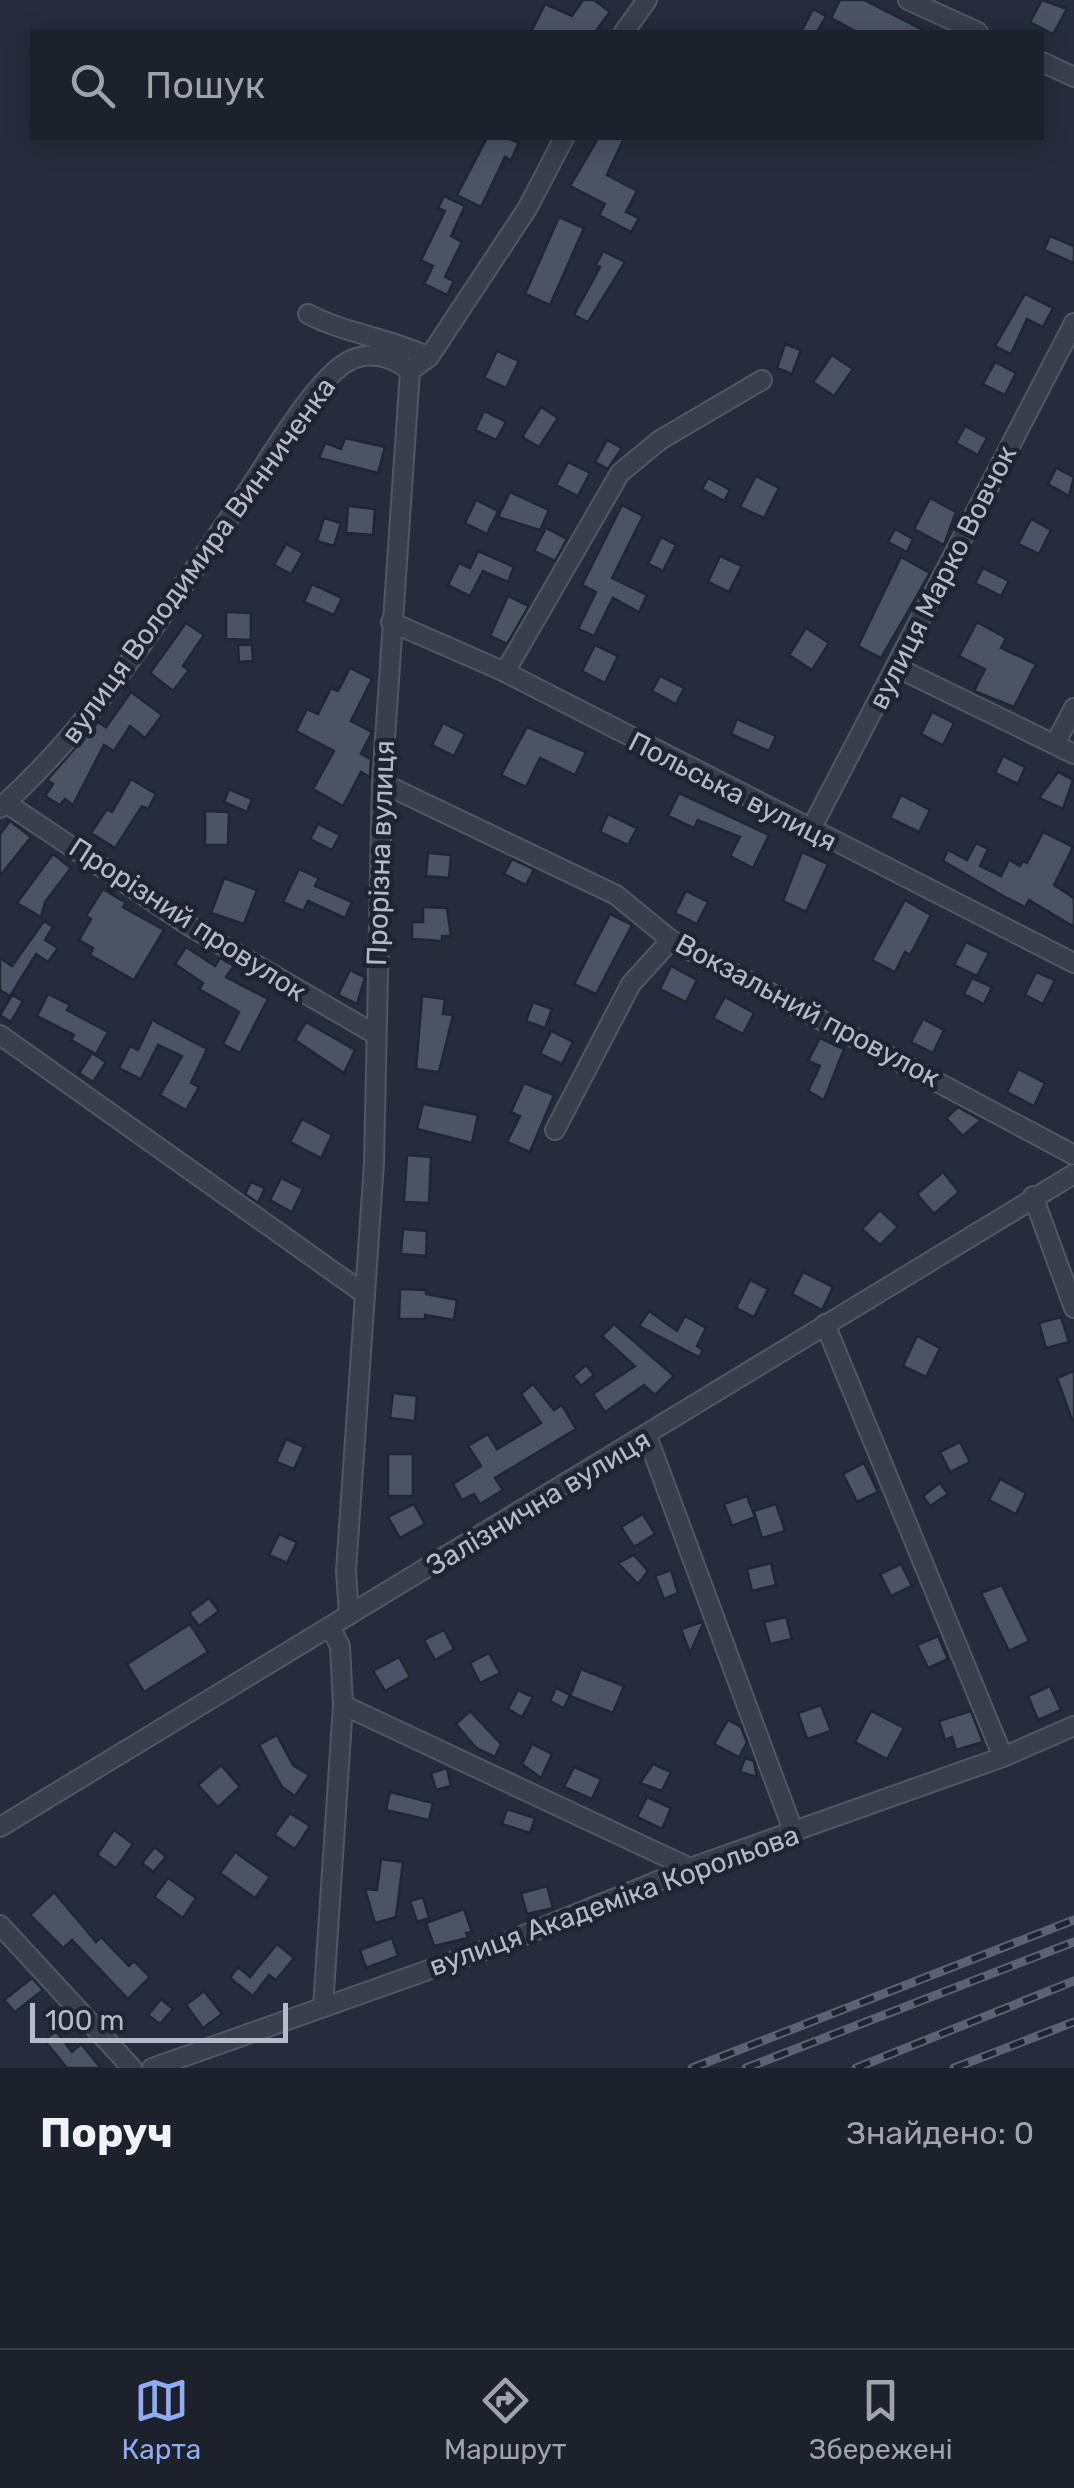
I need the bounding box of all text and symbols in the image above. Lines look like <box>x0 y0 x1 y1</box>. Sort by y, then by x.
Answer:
search box <box>30 30 1044 140</box>
icon: search <box>65 58 120 113</box>
text: Пошук <box>145 62 265 108</box>
street label: вулиця Володимира Винниченка <box>54 371 342 750</box>
street label: вулиця Марко Вовчок <box>862 440 1023 715</box>
street label: Польська вулиця <box>623 725 842 858</box>
street label: Прорізна вулиця <box>360 740 401 967</box>
street label: Прорізний провулок <box>63 831 312 1008</box>
street label: Вокзальний провулок <box>670 927 946 1094</box>
street label: Залізнична вулиця <box>420 1423 656 1582</box>
street label: вулиця Академіка Корольова <box>425 1818 804 1983</box>
scale bar <box>30 1998 288 2042</box>
text: 100 m <box>45 2004 124 2037</box>
text: Поруч <box>40 2108 173 2158</box>
text: Знайдено: 0 <box>846 2114 1034 2152</box>
tab: Карта <box>121 2373 201 2466</box>
tab: Маршрут <box>444 2373 566 2466</box>
tab: Збережені <box>809 2373 953 2466</box>

